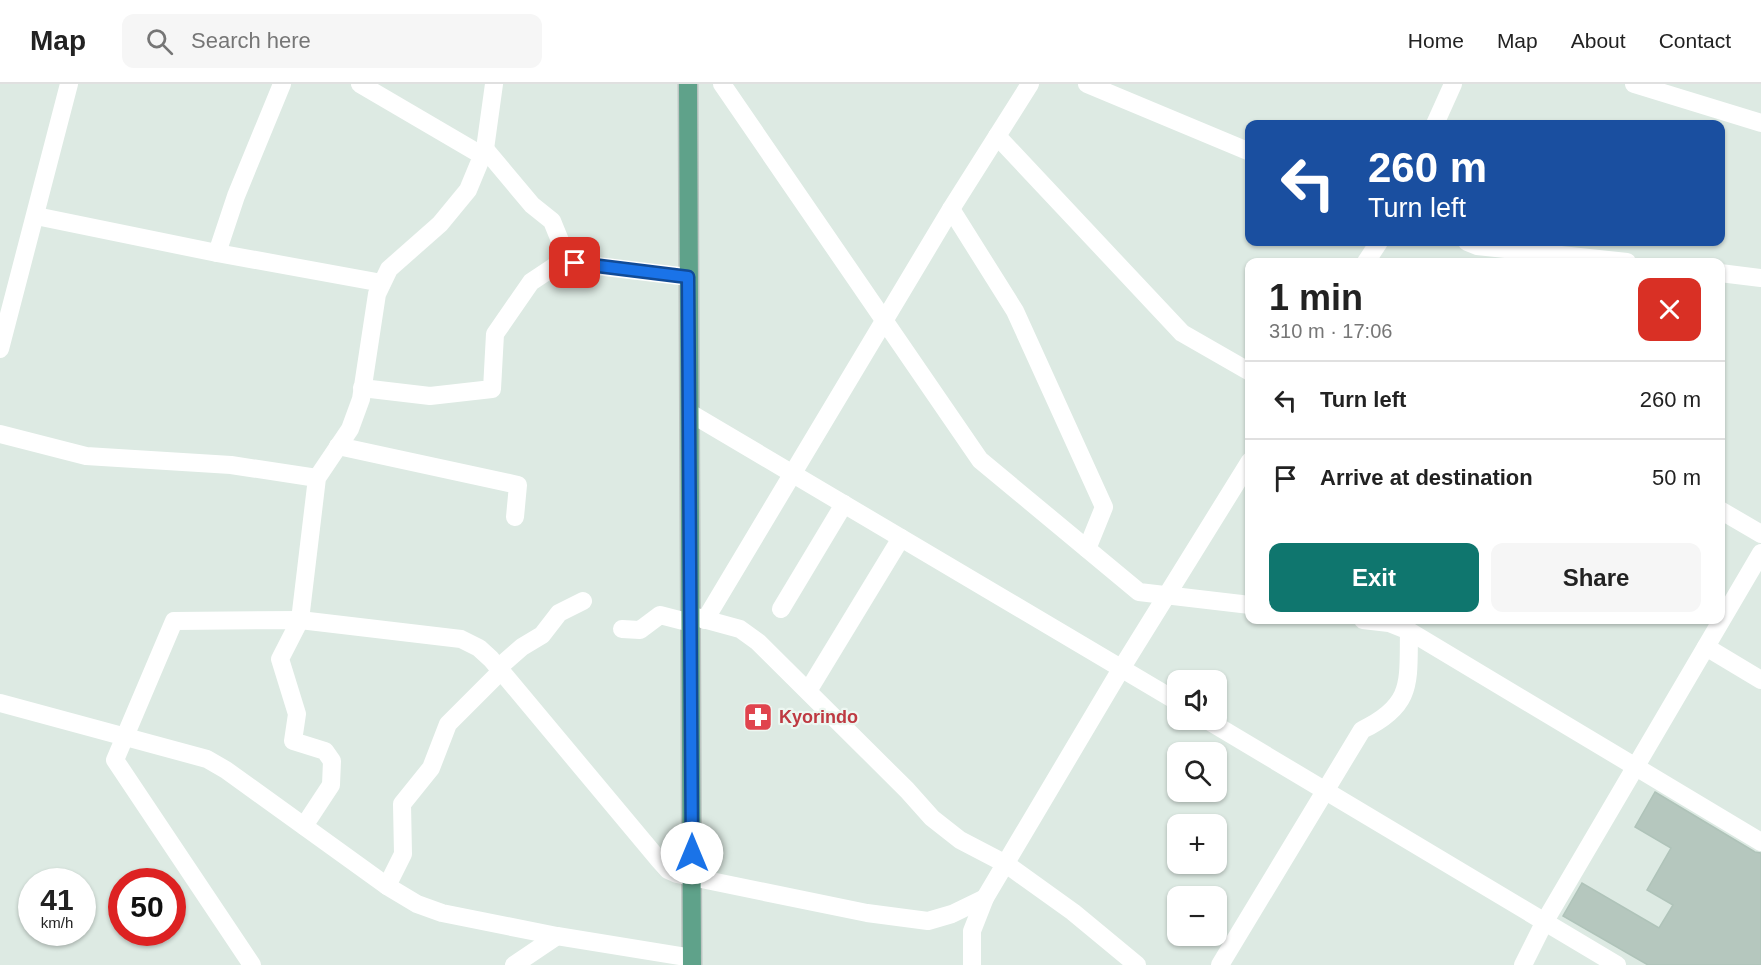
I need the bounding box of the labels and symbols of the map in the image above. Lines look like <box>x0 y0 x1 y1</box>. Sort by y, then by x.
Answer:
pin <box>549 237 600 288</box>
pharmacy icon: Kyorindo <box>742 701 774 733</box>
place label: Kyorindo <box>779 707 858 727</box>
position arrow <box>660 821 724 885</box>
speed limit sign: 50 <box>108 868 186 946</box>

